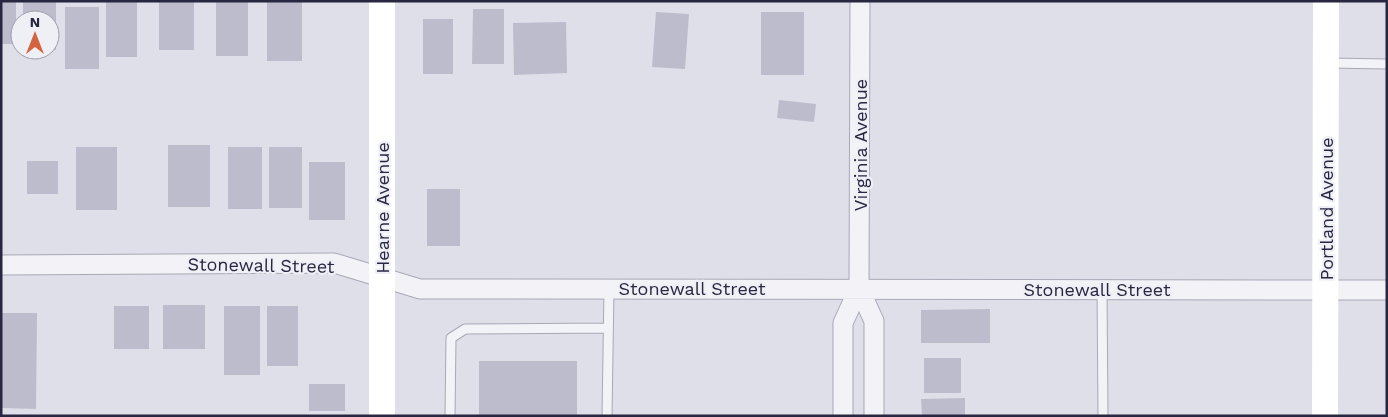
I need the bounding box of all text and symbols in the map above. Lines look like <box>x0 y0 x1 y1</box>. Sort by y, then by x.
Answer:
north arrow <box>10 10 60 60</box>
text: N <box>30 14 40 30</box>
street label: Virginia Avenue <box>850 79 871 211</box>
street label: Portland Avenue <box>1316 137 1337 281</box>
street label: Hearne Avenue <box>372 142 393 274</box>
street label: Stonewall Street <box>187 253 335 277</box>
street label: Stonewall Street <box>619 278 766 299</box>
street label: Stonewall Street <box>1024 279 1171 300</box>

